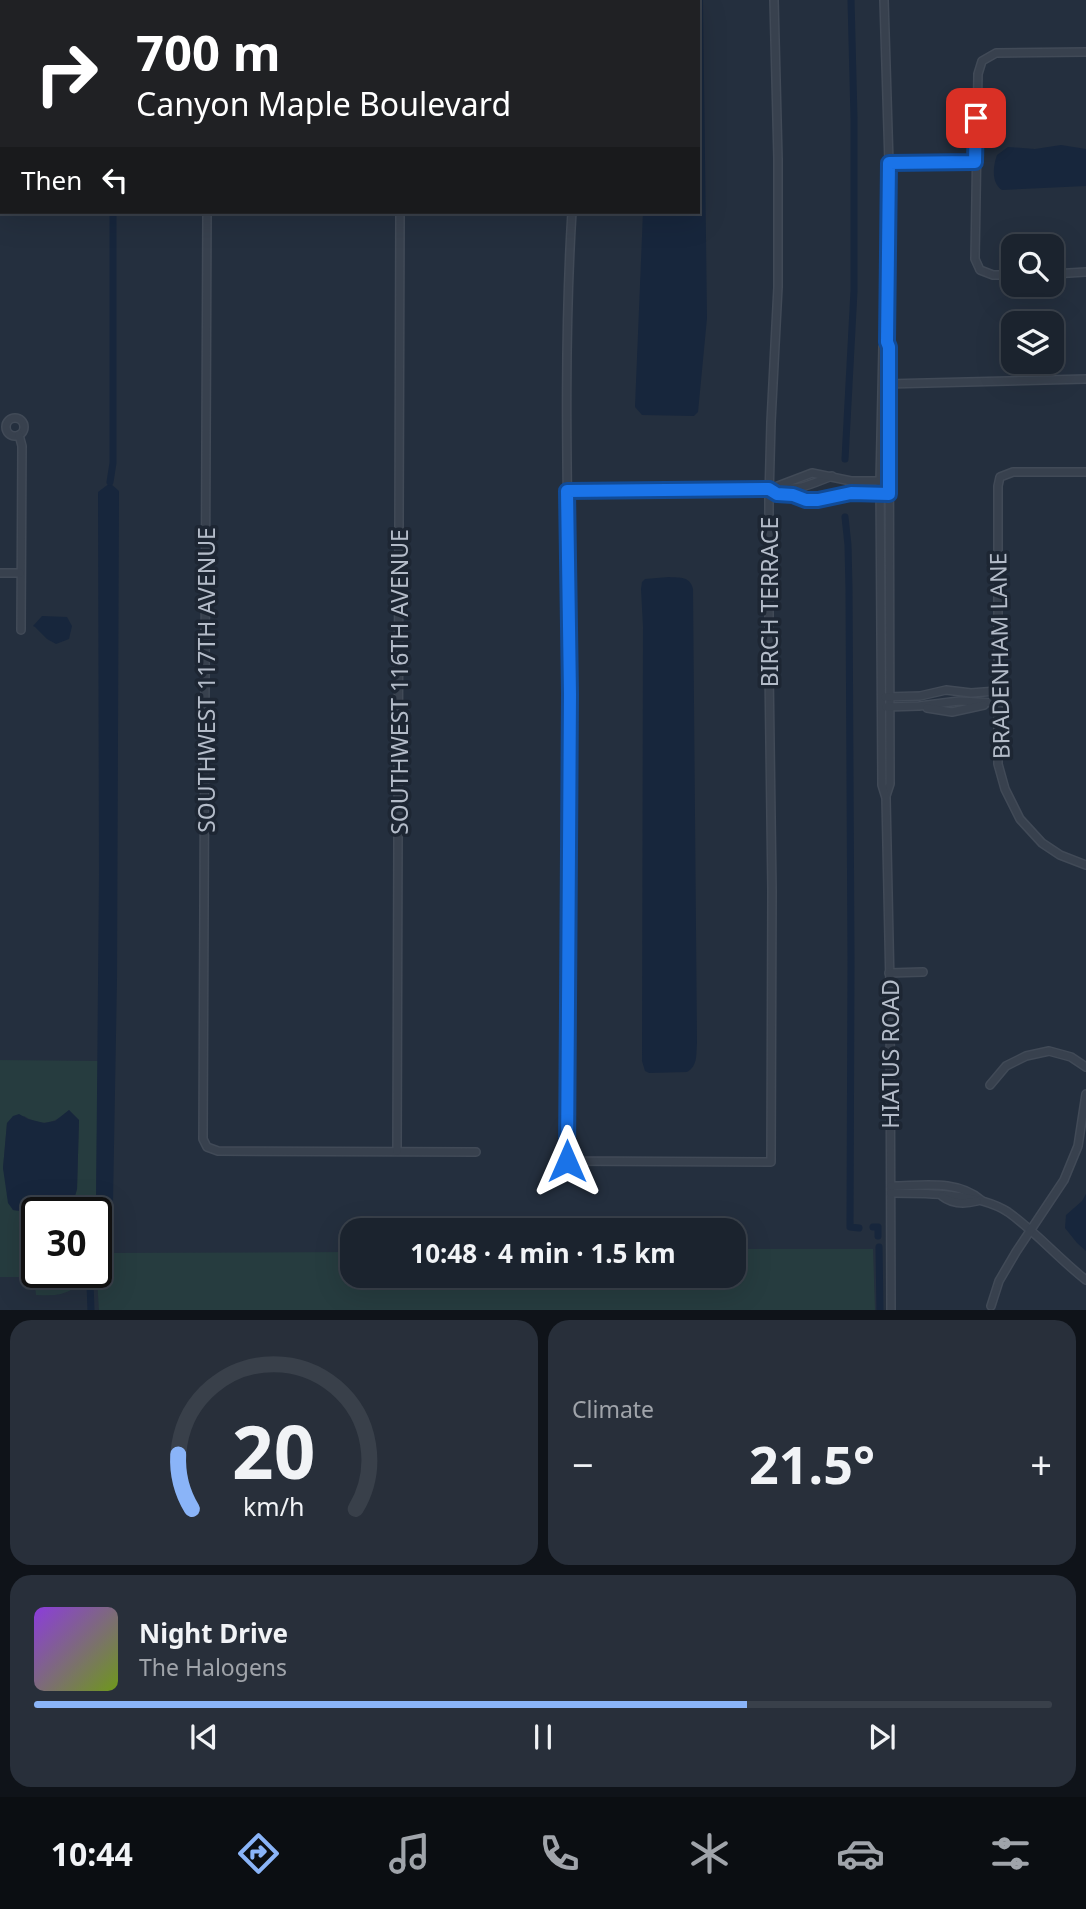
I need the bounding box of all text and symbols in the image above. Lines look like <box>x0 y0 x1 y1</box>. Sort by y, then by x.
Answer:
text: 700 m <box>136 19 281 85</box>
icon: right <box>21 28 112 119</box>
text: Canyon Maple Boulevard <box>136 82 511 125</box>
pin <box>946 88 1006 148</box>
icon: arrive <box>957 99 995 137</box>
icon: left <box>96 161 134 199</box>
text: Then <box>21 162 82 198</box>
map controls <box>1001 234 1064 374</box>
button: search <box>1001 234 1064 297</box>
button: layers <box>1001 311 1064 374</box>
street label: BIRCH TERRACE <box>753 517 785 687</box>
street label: SOUTHWEST 117TH AVENUE <box>190 527 222 833</box>
street label: SOUTHWEST 116TH AVENUE <box>383 529 415 835</box>
street label: BRADENHAM LANE <box>981 552 1017 760</box>
street label: HIATUS ROAD <box>874 979 906 1129</box>
position arrow <box>530 1124 604 1198</box>
speed limit sign: 30 <box>21 1197 112 1288</box>
text: 10:48 · 4 min · 1.5 km <box>410 1235 676 1271</box>
text: Climate <box>572 1393 654 1425</box>
text: 20 <box>232 1401 316 1500</box>
text: 21.5° <box>749 1428 875 1499</box>
text: − <box>572 1438 594 1490</box>
text: + <box>1030 1438 1052 1490</box>
text: km/h <box>243 1488 305 1522</box>
text: Night Drive <box>139 1615 288 1651</box>
text: The Halogens <box>139 1651 287 1683</box>
icon: previous <box>185 1718 223 1756</box>
icon: pause <box>524 1718 562 1756</box>
icon: next <box>863 1718 901 1756</box>
icon: directions <box>234 1829 283 1878</box>
icon: music <box>385 1829 434 1878</box>
icon: phone <box>535 1829 584 1878</box>
icon: climate <box>685 1829 734 1878</box>
icon: car <box>836 1829 885 1878</box>
icon: filters <box>986 1829 1035 1878</box>
text: 10:44 <box>51 1832 133 1875</box>

